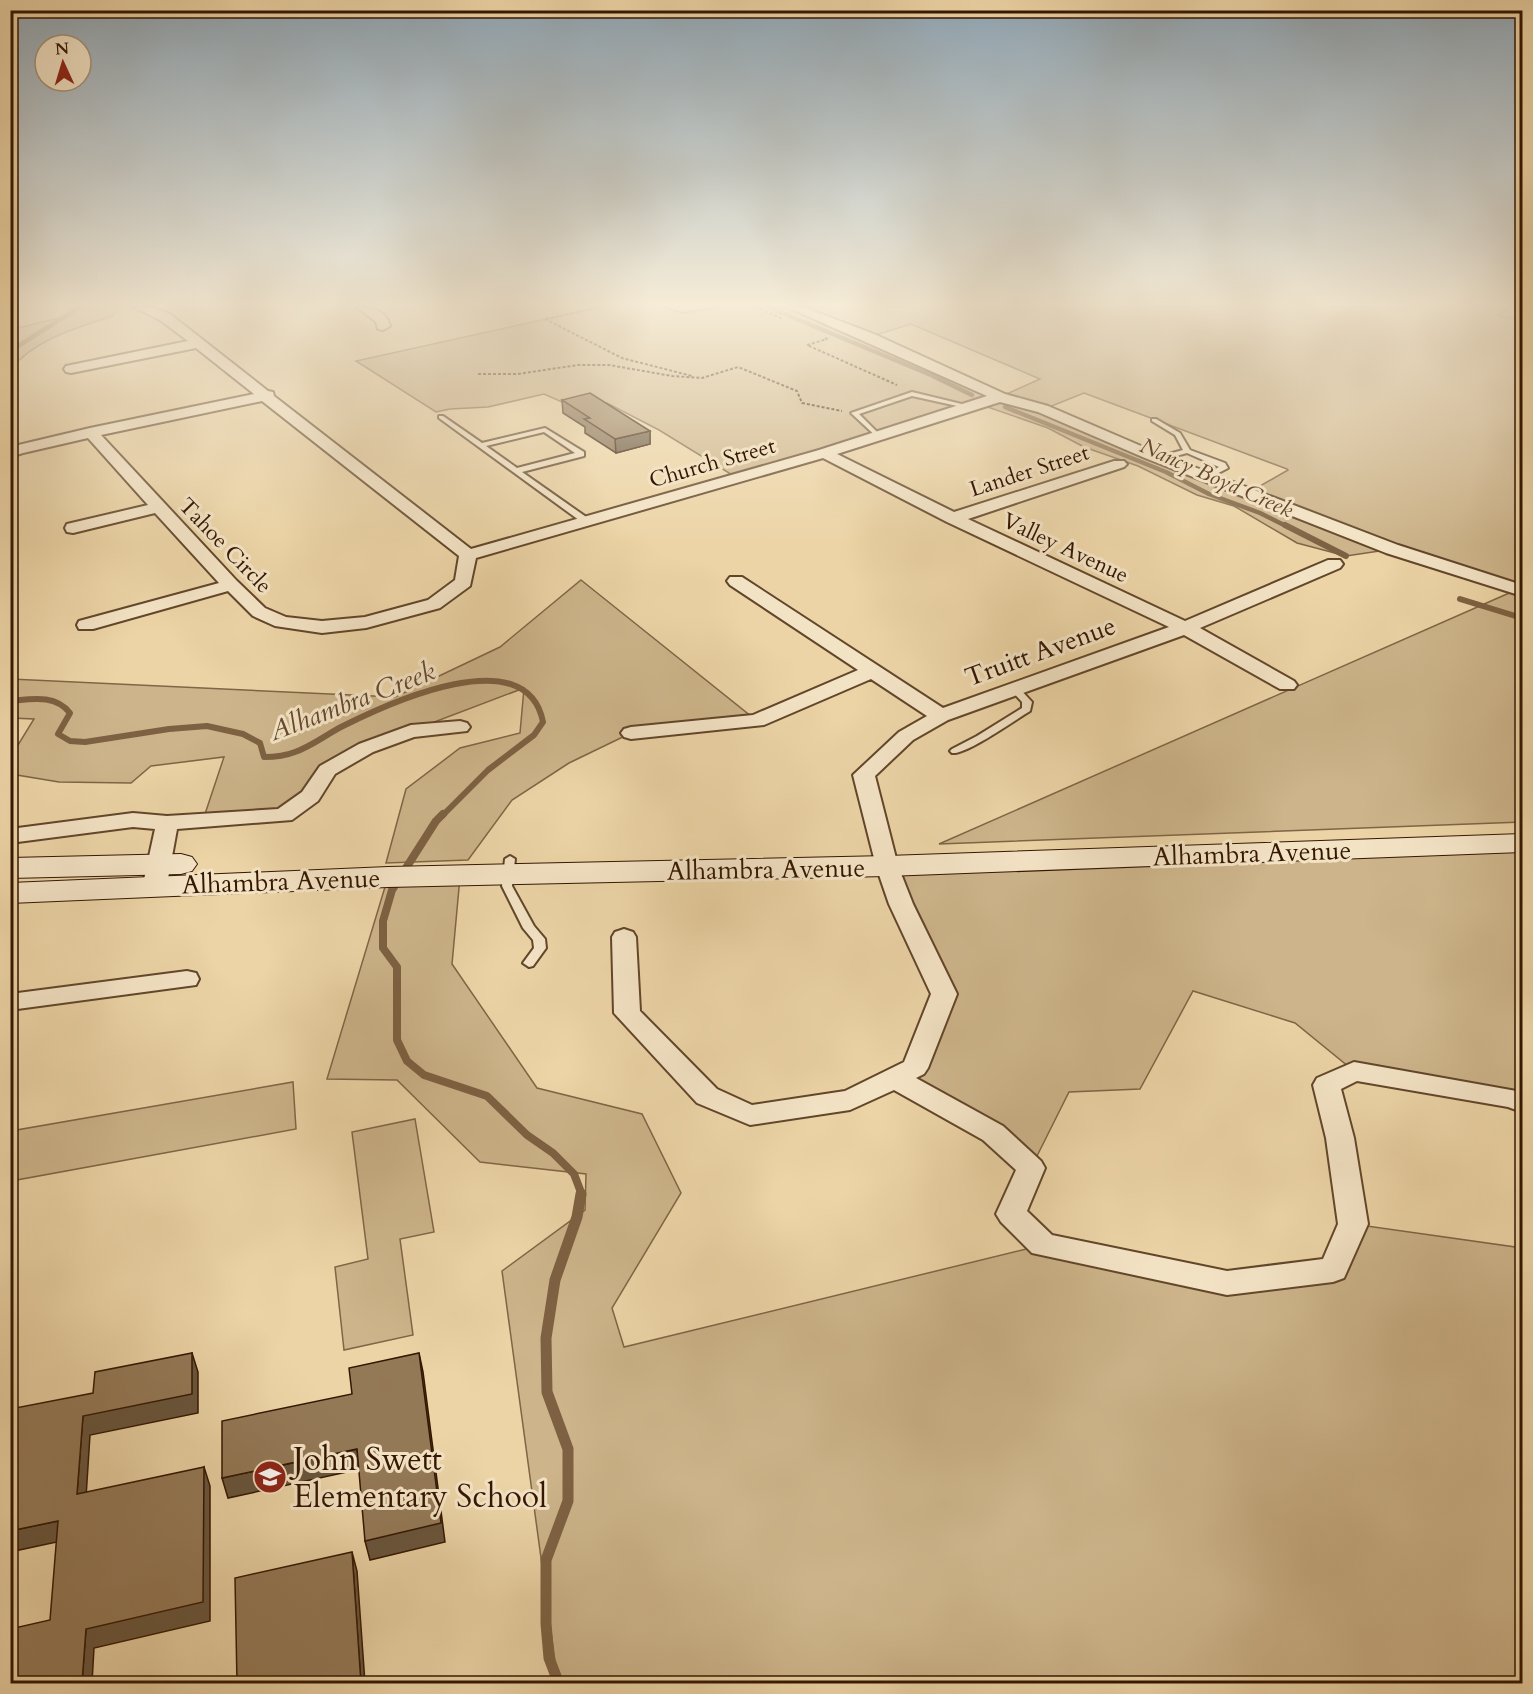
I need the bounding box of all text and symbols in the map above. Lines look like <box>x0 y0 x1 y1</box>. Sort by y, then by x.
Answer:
north arrow <box>33 33 93 93</box>
text: N <box>54 38 70 60</box>
street label: Church Street <box>646 431 779 495</box>
water label: Nancy Boyd Creek <box>1135 431 1298 525</box>
street label: Lander Street <box>966 438 1093 504</box>
street label: Tahoe Circle <box>172 491 279 600</box>
street label: Valley Avenue <box>998 506 1133 590</box>
street label: Truitt Avenue <box>960 608 1120 695</box>
water label: Alhambra Creek <box>263 653 441 751</box>
street label: Alhambra Avenue <box>1152 833 1352 874</box>
street label: Alhambra Avenue <box>666 850 866 889</box>
street label: Alhambra Avenue <box>181 861 381 902</box>
place label: John Swett Elementary School <box>289 1438 547 1519</box>
school or university icon: John Swett Elementary School <box>252 1459 288 1495</box>

